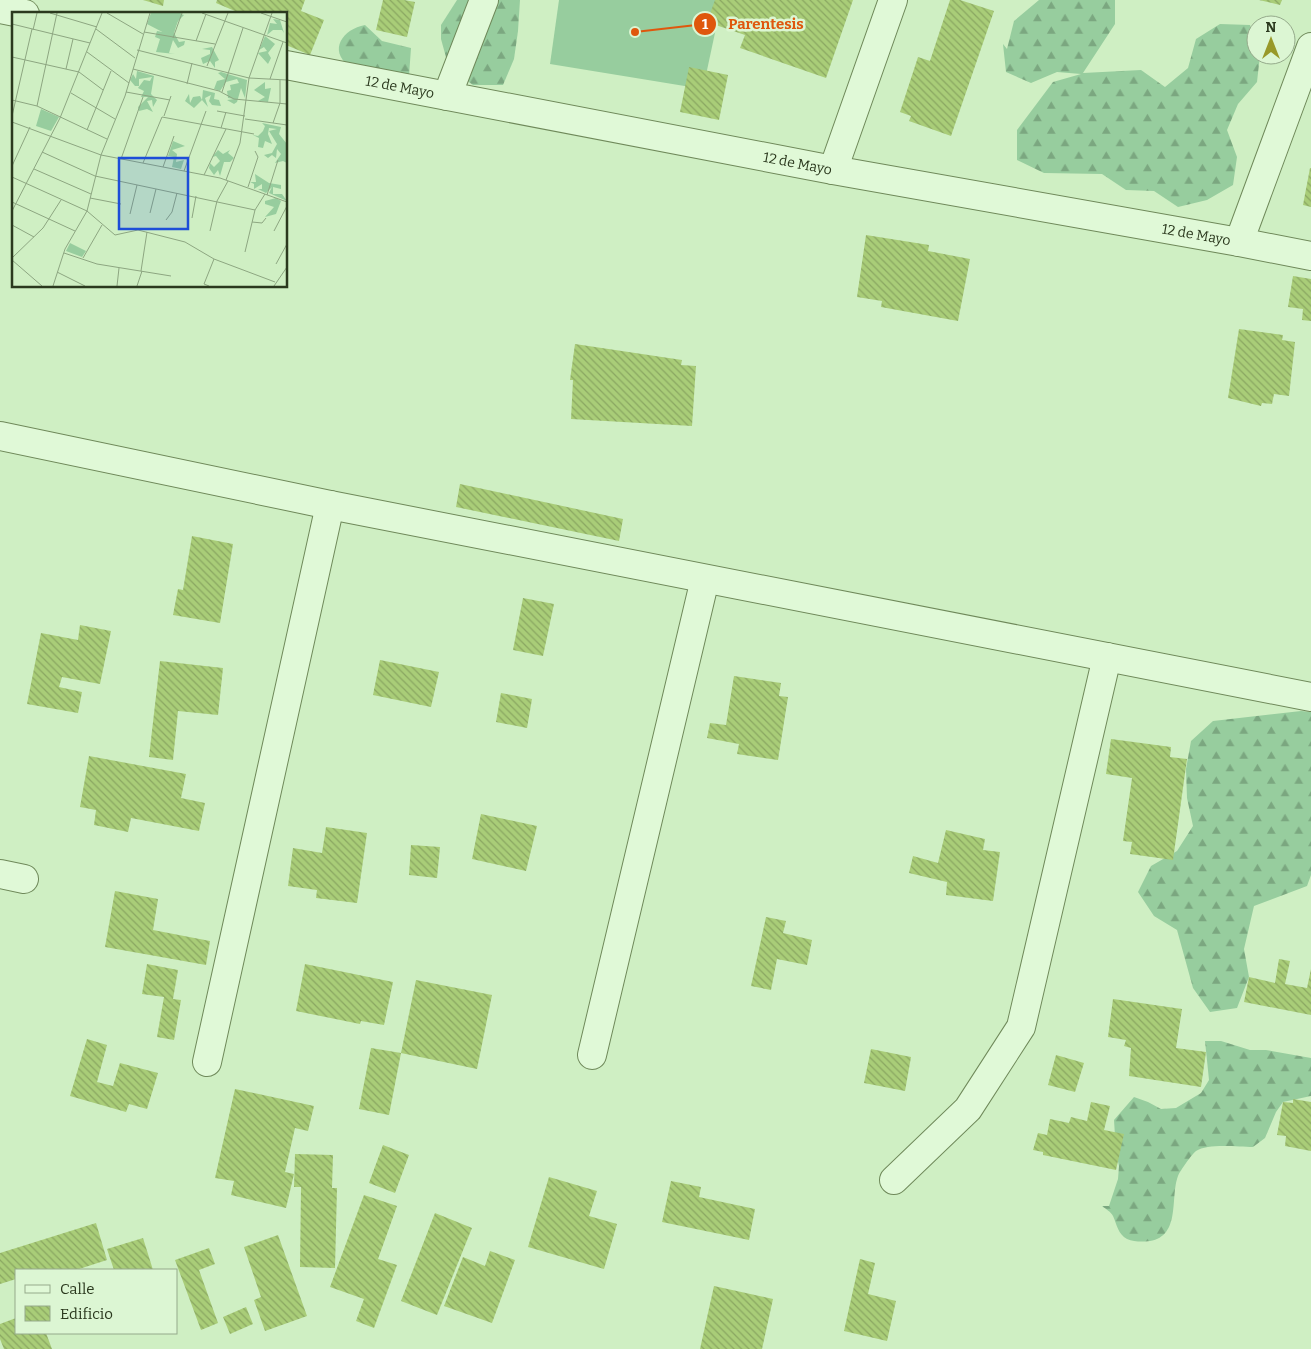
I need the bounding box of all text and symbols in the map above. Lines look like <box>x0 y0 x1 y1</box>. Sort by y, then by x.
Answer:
callout: Parentesis <box>693 9 813 39</box>
inset map <box>12 12 288 288</box>
text: 1 <box>702 15 709 33</box>
text: Parentesis <box>728 15 804 33</box>
north arrow <box>1246 15 1296 65</box>
text: N <box>1266 19 1277 36</box>
street label: 12 de Mayo <box>364 72 436 102</box>
street label: 12 de Mayo <box>762 149 833 179</box>
street label: 12 de Mayo <box>1161 220 1232 249</box>
legend <box>15 1269 178 1334</box>
text: Calle <box>60 1280 94 1298</box>
text: Edificio <box>60 1305 113 1323</box>

